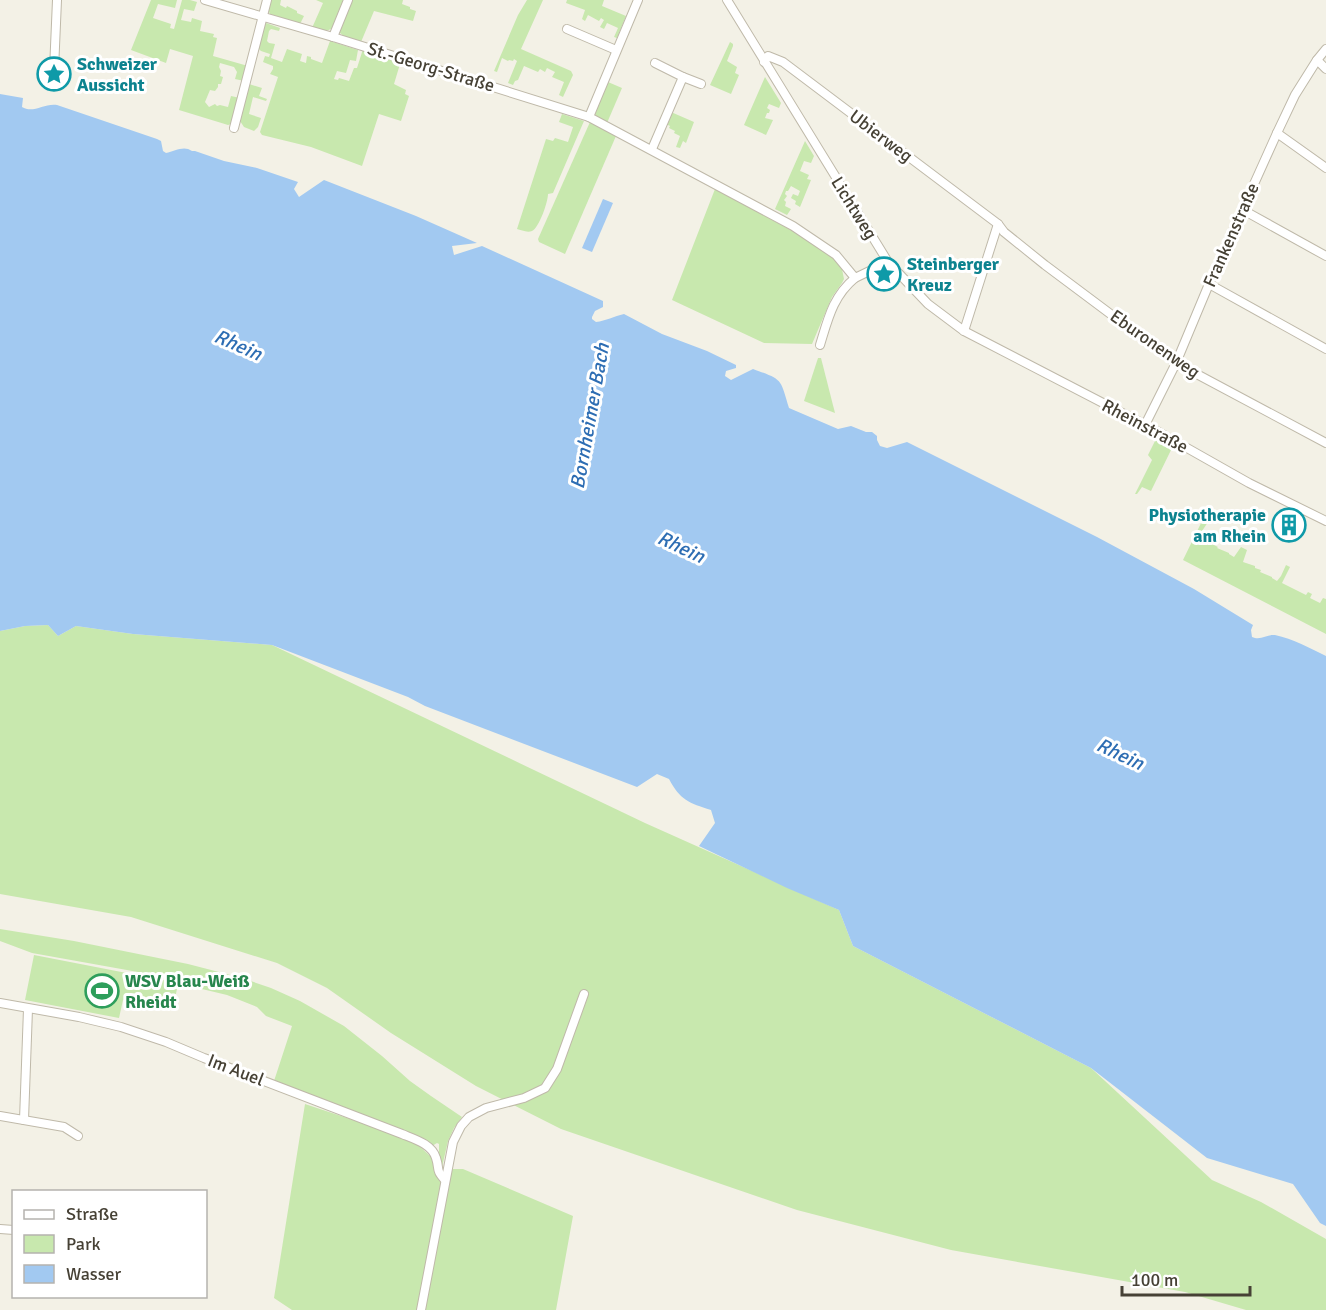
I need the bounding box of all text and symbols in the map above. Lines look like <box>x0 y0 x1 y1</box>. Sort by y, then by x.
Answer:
street label: St.-Georg-Straße <box>365 37 497 97</box>
place label: Schweizer Aussicht <box>77 53 158 96</box>
place icon: Schweizer Aussicht <box>36 56 72 92</box>
street label: Ubierweg <box>845 105 917 167</box>
street label: Lichtweg <box>826 173 882 243</box>
street label: Frankenstraße <box>1198 179 1264 291</box>
place label: Steinberger Kreuz <box>907 253 1000 296</box>
place icon: Steinberger Kreuz <box>866 256 902 292</box>
street label: Eburonenweg <box>1106 305 1204 383</box>
water label: Rhein <box>210 324 267 367</box>
water label: Bornheimer Bach <box>565 340 615 491</box>
street label: Rheinstraße <box>1098 394 1192 458</box>
place label: Physiotherapie am Rhein <box>1148 504 1266 547</box>
building icon: Physiotherapie am Rhein <box>1271 507 1307 543</box>
water label: Rhein <box>653 525 710 569</box>
water label: Rhein <box>1092 732 1149 776</box>
place label: WSV Blau-Weiß Rheidt <box>125 970 250 1013</box>
sports icon: WSV Blau-Weiß Rheidt <box>84 973 120 1009</box>
street label: Im Auel <box>205 1049 267 1091</box>
legend <box>12 1190 207 1298</box>
text: Straße <box>66 1203 118 1225</box>
text: Park <box>66 1233 101 1255</box>
scale bar <box>1122 1259 1250 1297</box>
text: Wasser <box>66 1263 122 1285</box>
text: 100 m <box>1131 1269 1178 1291</box>

